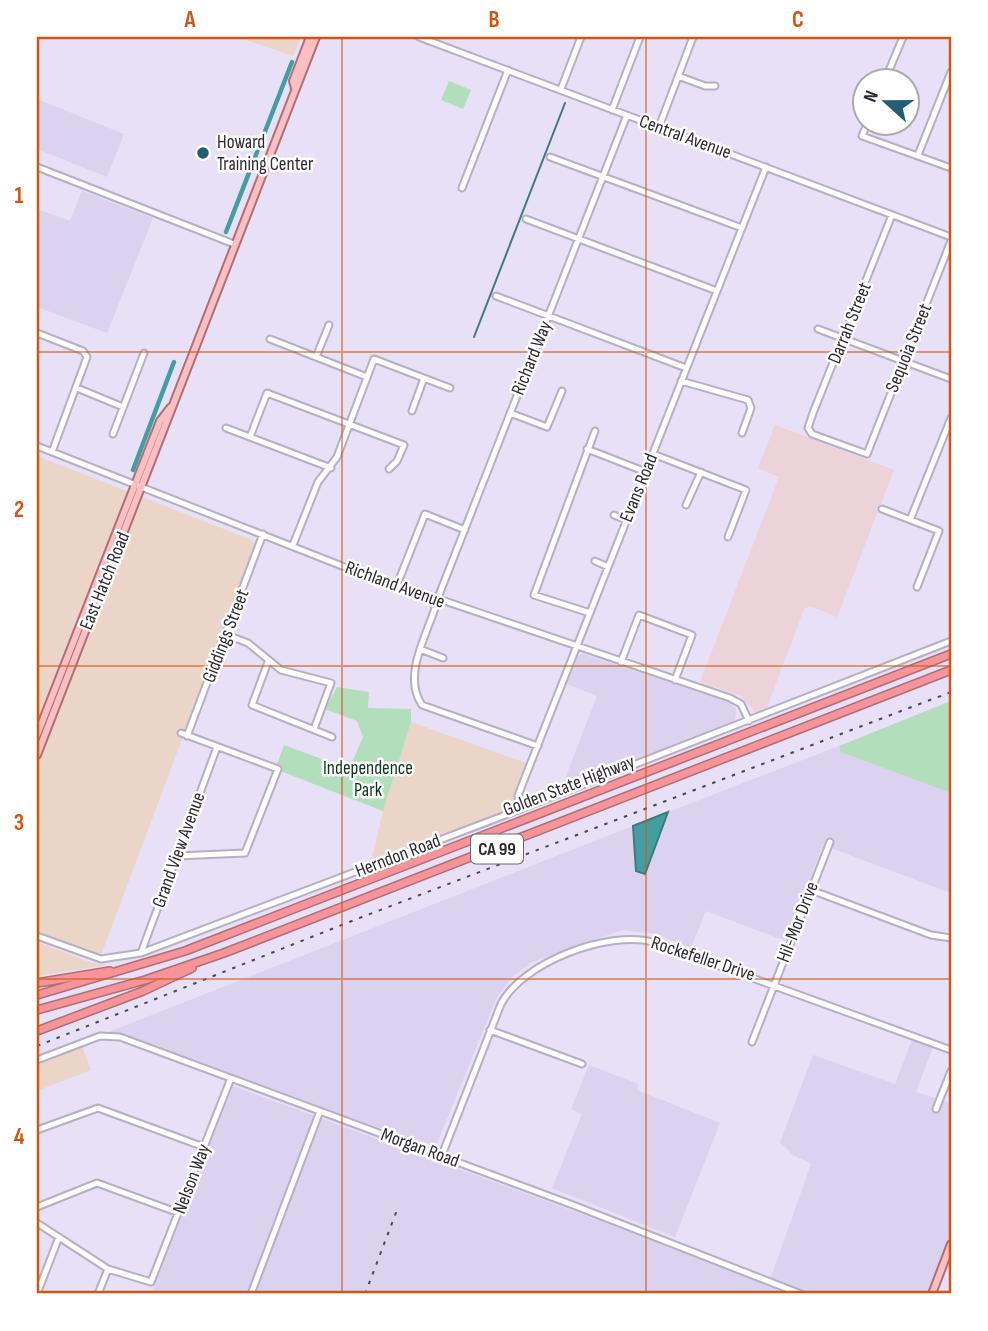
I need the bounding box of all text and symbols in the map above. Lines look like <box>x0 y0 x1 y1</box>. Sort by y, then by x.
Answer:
text: A <box>184 6 197 34</box>
text: B <box>489 6 500 34</box>
text: C <box>792 6 804 34</box>
north arrow <box>852 66 922 136</box>
text: N <box>859 88 884 105</box>
street label: Central Avenue <box>636 110 734 164</box>
place label: Howard Training Center <box>217 131 314 176</box>
marker: Howard Training Center <box>195 145 211 161</box>
text: 1 <box>14 182 24 210</box>
street label: Darrah Street <box>823 279 877 367</box>
street label: Sequoia Street <box>881 300 937 396</box>
street label: Richard Way <box>507 317 557 398</box>
street label: Evans Road <box>615 450 663 526</box>
text: 2 <box>14 496 24 524</box>
street label: East Hatch Road <box>75 529 135 633</box>
street label: Richland Avenue <box>342 556 448 614</box>
street label: Giddings Street <box>198 586 254 686</box>
street label: Golden State Highway <box>500 750 639 822</box>
park label: Independence Park <box>323 757 413 802</box>
street label: Grand View Avenue <box>148 789 210 911</box>
text: 3 <box>14 809 24 837</box>
street label: Herndon Road <box>352 829 444 883</box>
road number: CA 99 <box>471 834 523 864</box>
street label: Hil-Mor Drive <box>772 878 824 966</box>
street label: Rockefeller Drive <box>648 931 758 987</box>
text: 4 <box>14 1123 25 1151</box>
street label: Morgan Road <box>378 1123 462 1173</box>
street label: Nelson Way <box>168 1140 216 1217</box>

